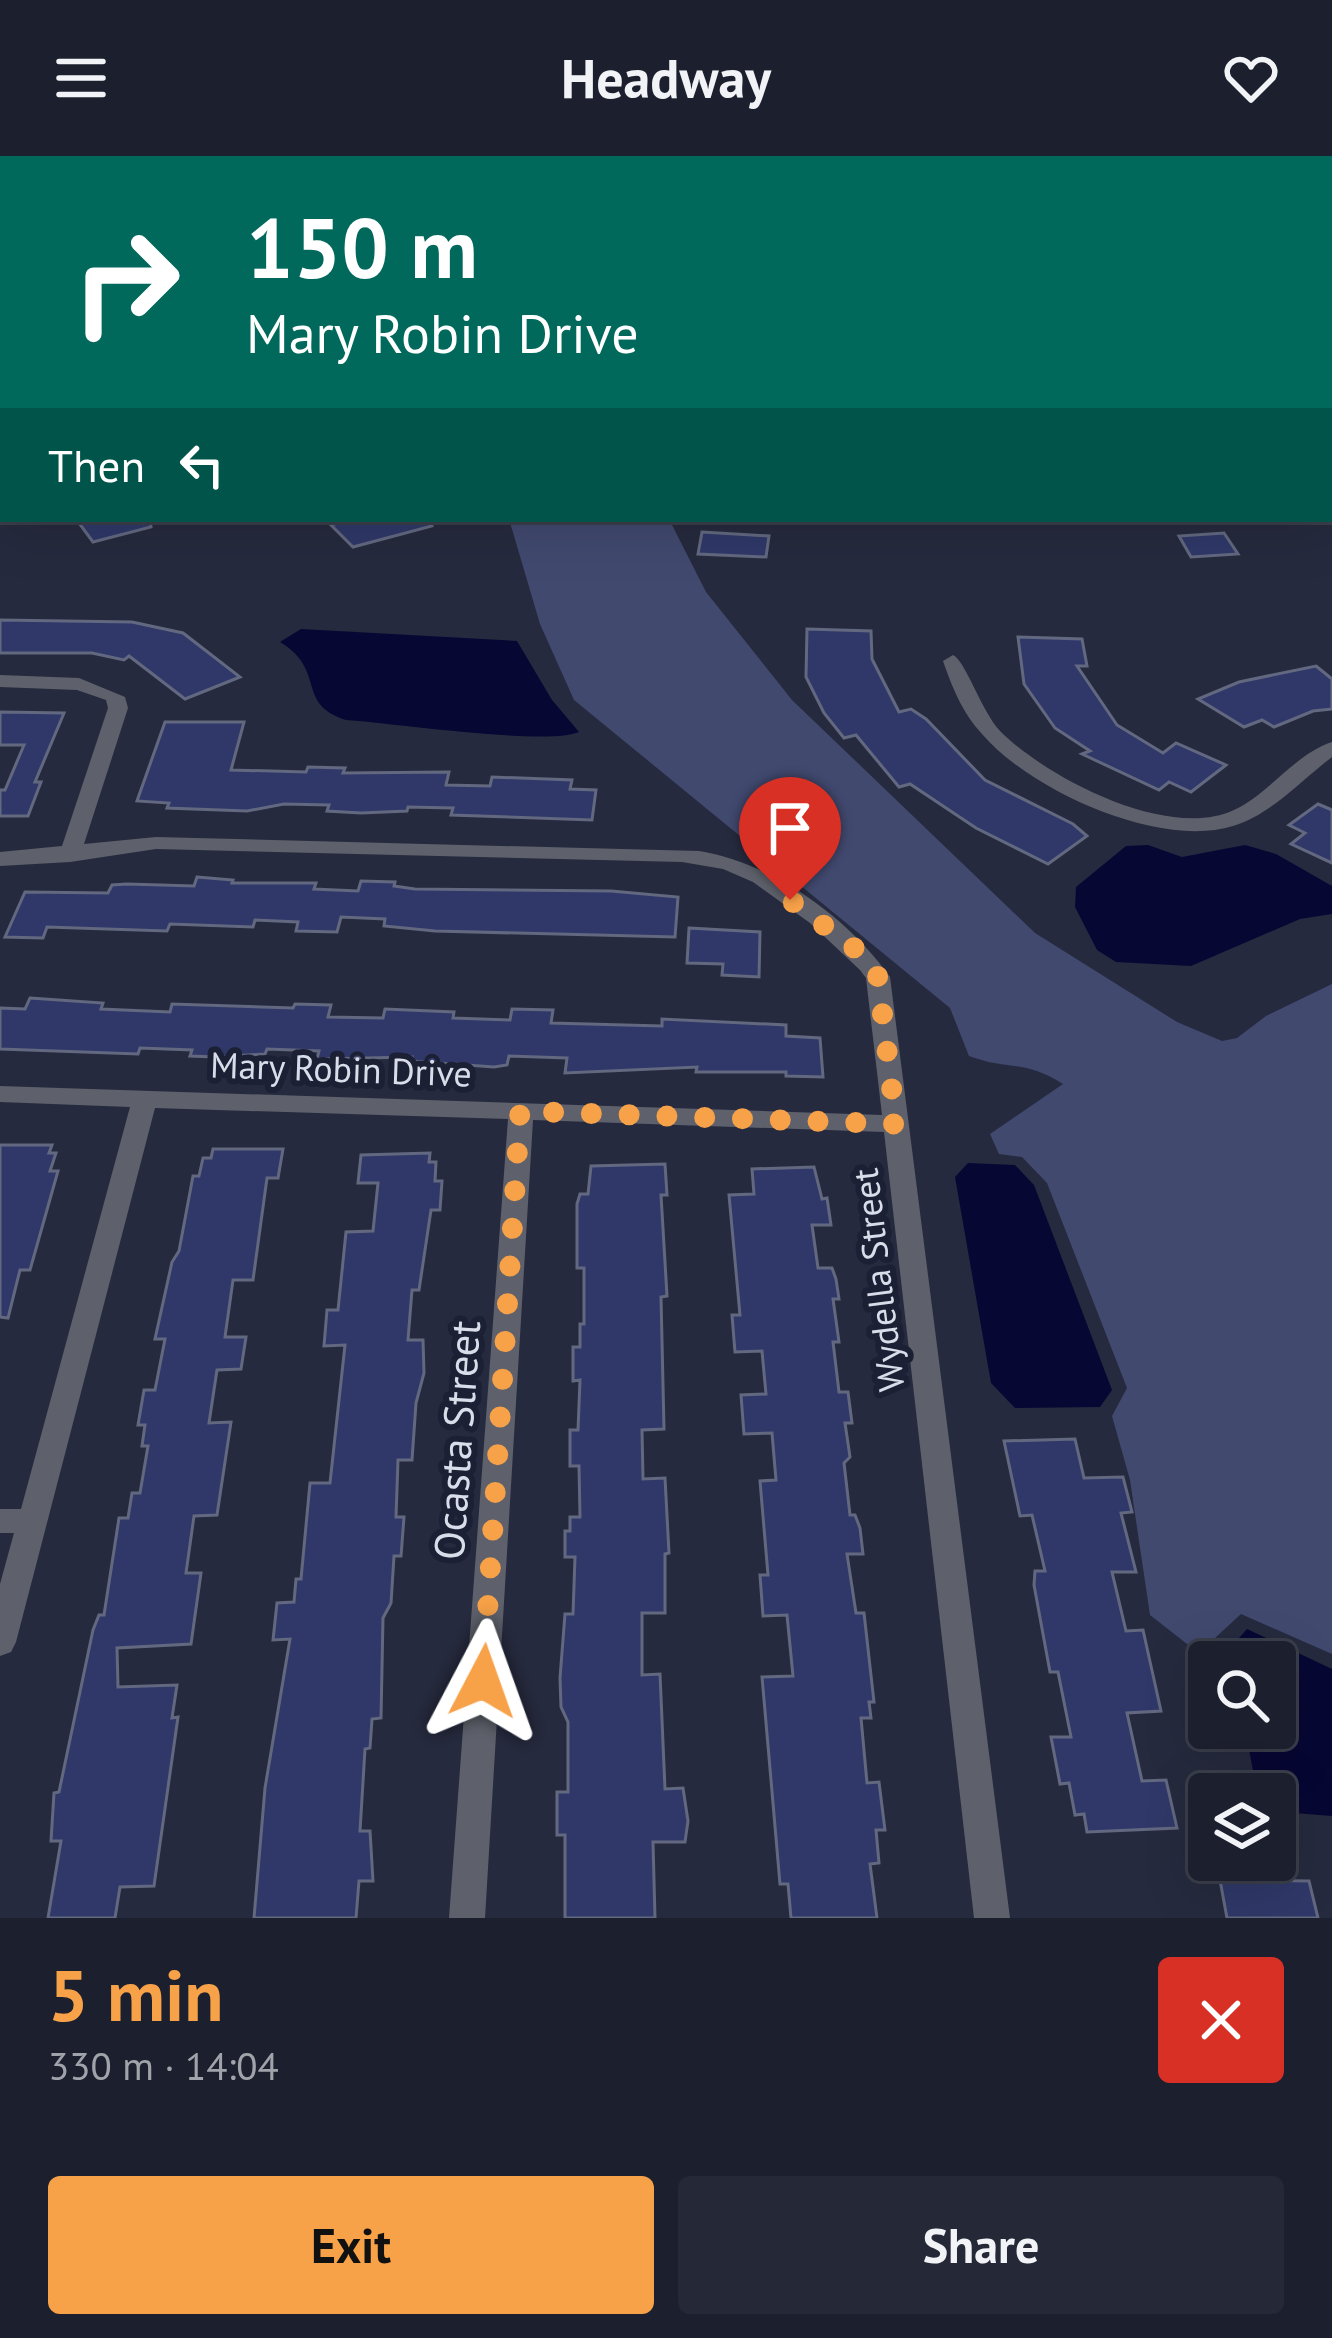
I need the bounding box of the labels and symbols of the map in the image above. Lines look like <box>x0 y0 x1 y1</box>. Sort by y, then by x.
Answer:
pin <box>739 777 841 900</box>
street label: Mary Robin Drive <box>209 1040 473 1097</box>
street label: Wydella Street <box>841 1166 914 1394</box>
street label: Ocasta Street <box>421 1318 492 1561</box>
position arrow <box>420 1618 546 1744</box>

